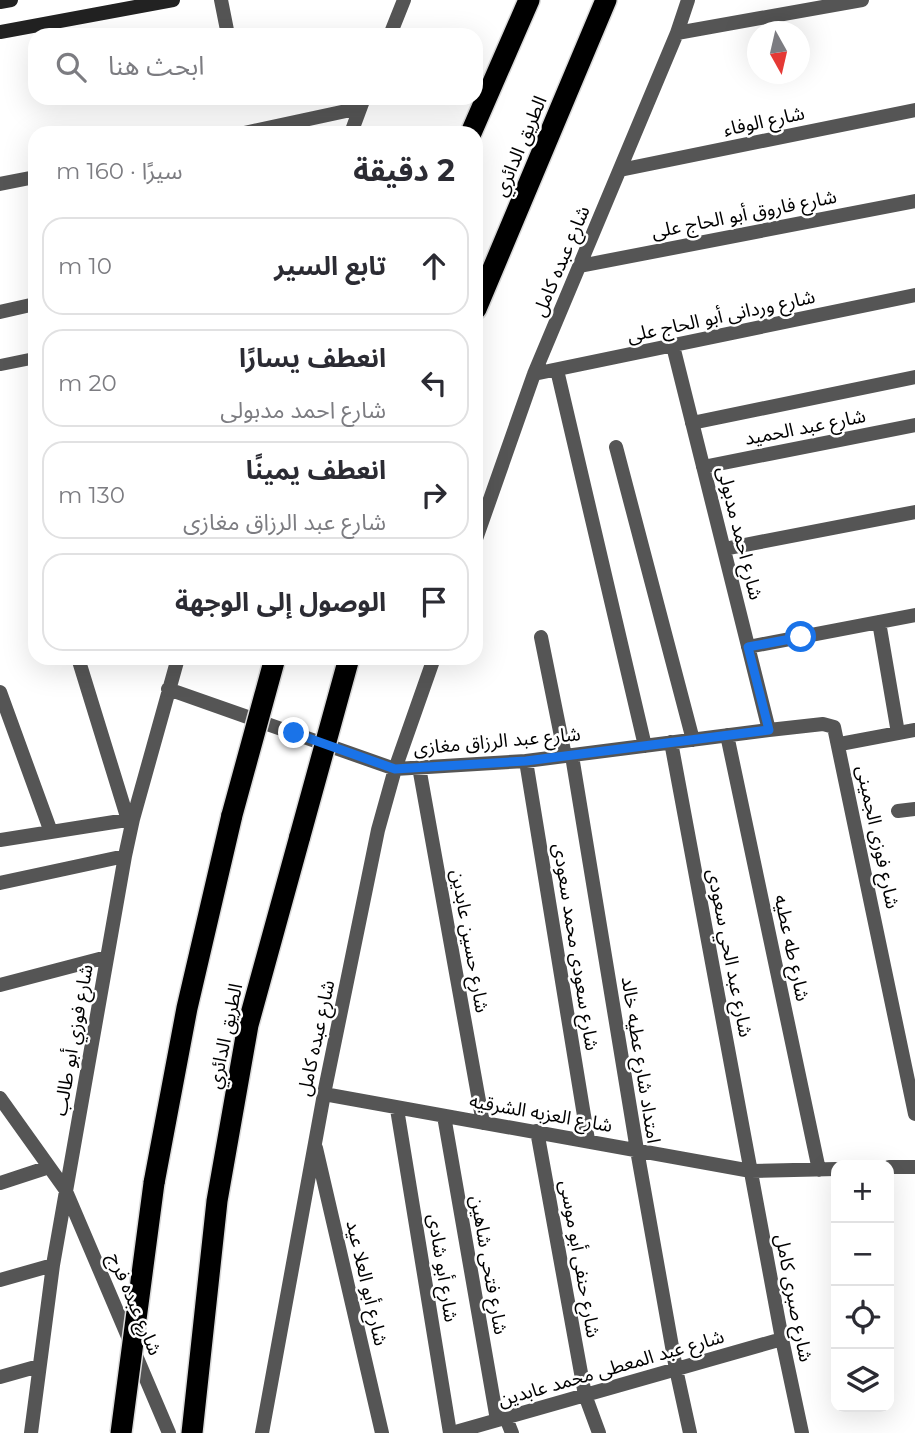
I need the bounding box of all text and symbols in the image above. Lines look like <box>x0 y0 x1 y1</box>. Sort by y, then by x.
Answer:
north arrow <box>747 21 810 84</box>
search box <box>28 28 483 105</box>
icon: search <box>52 48 90 86</box>
text: ابحث هنا <box>108 50 204 82</box>
street label: الطريق الدائري <box>488 92 555 201</box>
street label: شارع الوفاء <box>721 101 807 143</box>
text: 2 دقيقة <box>353 152 455 189</box>
text: سيرًا · 160 m <box>56 157 182 185</box>
street label: شارع فاروق أبو الحاج على <box>649 185 839 245</box>
street label: شارع عبده كامل <box>527 202 596 321</box>
icon: ahead <box>415 247 453 285</box>
text: تابع السير <box>274 250 386 282</box>
text: 10 m <box>58 252 112 280</box>
street label: شارع وردانى أبو الحاج على <box>625 285 817 349</box>
text: انعطف يسارًا <box>239 342 386 374</box>
icon: left <box>415 364 453 402</box>
text: 20 m <box>58 369 117 397</box>
text: شارع احمد مدبولى <box>220 396 386 424</box>
street label: شارع عبد الحميد <box>742 404 868 452</box>
text: انعطف يمينًا <box>246 454 386 486</box>
street label: شارع احمد مدبولى <box>710 464 768 603</box>
icon: right <box>415 476 453 514</box>
text: 130 m <box>58 481 125 509</box>
text: شارع عبد الرزاق مغازى <box>183 508 386 536</box>
icon: arrive <box>415 583 453 621</box>
text: الوصول إلى الوجهة <box>175 586 386 618</box>
route start <box>785 621 816 652</box>
route end <box>278 717 309 748</box>
street label: شارع عبد الرزاق مغازى <box>412 722 582 762</box>
street label: شارع فوزى الجمينى <box>850 763 904 911</box>
street label: شارع سعودى محمد سعودى <box>546 842 604 1053</box>
street label: شارع عبد الحي سعودى <box>699 867 758 1040</box>
street label: شارع حسين عابدين <box>444 868 494 1015</box>
street label: شارع طه عطيه <box>768 893 815 1004</box>
street label: شارع فوزي أبو طالب <box>48 962 101 1118</box>
street label: امتداد شارع عطيه خالد <box>614 975 666 1145</box>
street label: شارع عبده كامل <box>292 978 341 1099</box>
street label: الطريق الدائري <box>203 981 251 1091</box>
street label: شارع العزبه الشرقيه <box>467 1089 614 1139</box>
map controls <box>831 1160 894 1412</box>
button: + <box>831 1160 894 1223</box>
street label: شارع حنفى أبو موسى <box>553 1178 605 1340</box>
street label: شارع فتحى شاهين <box>463 1194 513 1337</box>
street label: شارع أبو شادى <box>421 1212 463 1324</box>
street label: شارع أبو العلا عيد <box>339 1218 393 1348</box>
button: − <box>831 1223 894 1286</box>
street label: شارع صبرى كامل <box>768 1232 818 1364</box>
street label: شارع عبده فرج <box>101 1249 167 1359</box>
button: locate <box>831 1286 894 1349</box>
street label: شارع عبد المعطى محمد عابدين <box>495 1325 727 1413</box>
button: layers <box>831 1349 894 1412</box>

